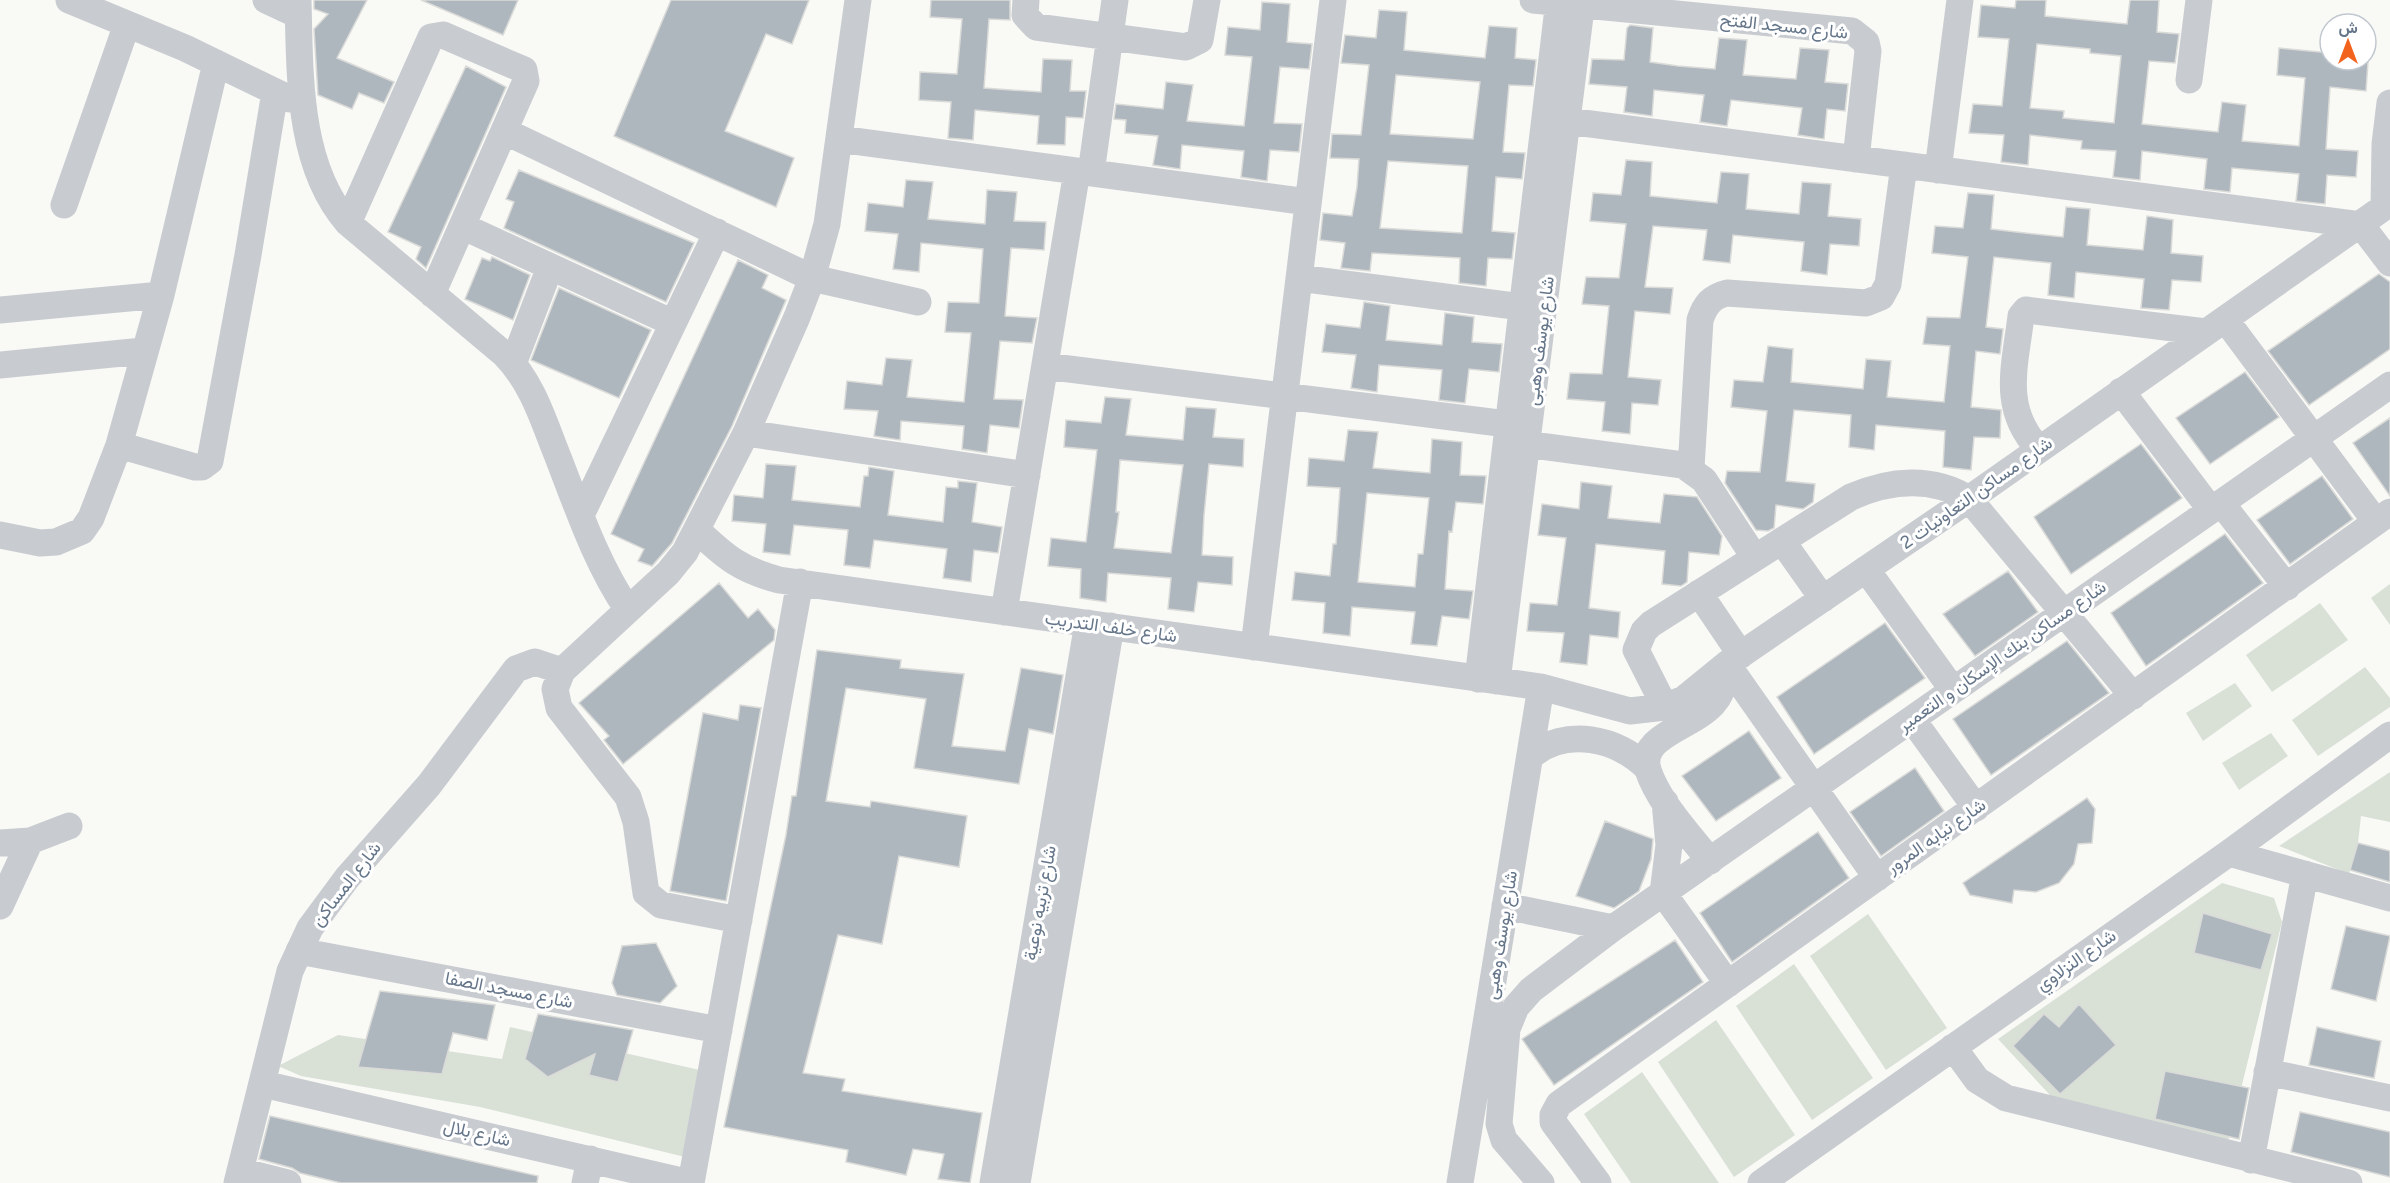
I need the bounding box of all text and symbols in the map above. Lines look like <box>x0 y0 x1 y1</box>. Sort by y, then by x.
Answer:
street label: شارع مسجد الفتح <box>1719 9 1849 46</box>
north arrow <box>2318 12 2378 72</box>
text: ش <box>2338 19 2358 39</box>
street label: شارع يوسف وهبى <box>1522 275 1561 407</box>
street label: شارع مساكن التعاونيات 2 <box>1896 433 2058 556</box>
street label: شارع مساكن بنك الإسكان و التعمير <box>1894 576 2111 739</box>
street label: شارع خلف التدريب <box>1043 608 1178 649</box>
street label: شارع نيابه المرور <box>1882 794 1991 881</box>
street label: شارع المساكن <box>307 838 387 932</box>
street label: شارع تربيه نوعية <box>1020 844 1063 963</box>
street label: شارع يوسف وهبى <box>1481 869 1524 1001</box>
street label: شارع النزلاوي <box>2032 925 2122 999</box>
street label: شارع مسجد الصفا <box>443 968 575 1015</box>
street label: شارع بلال <box>441 1116 512 1153</box>

